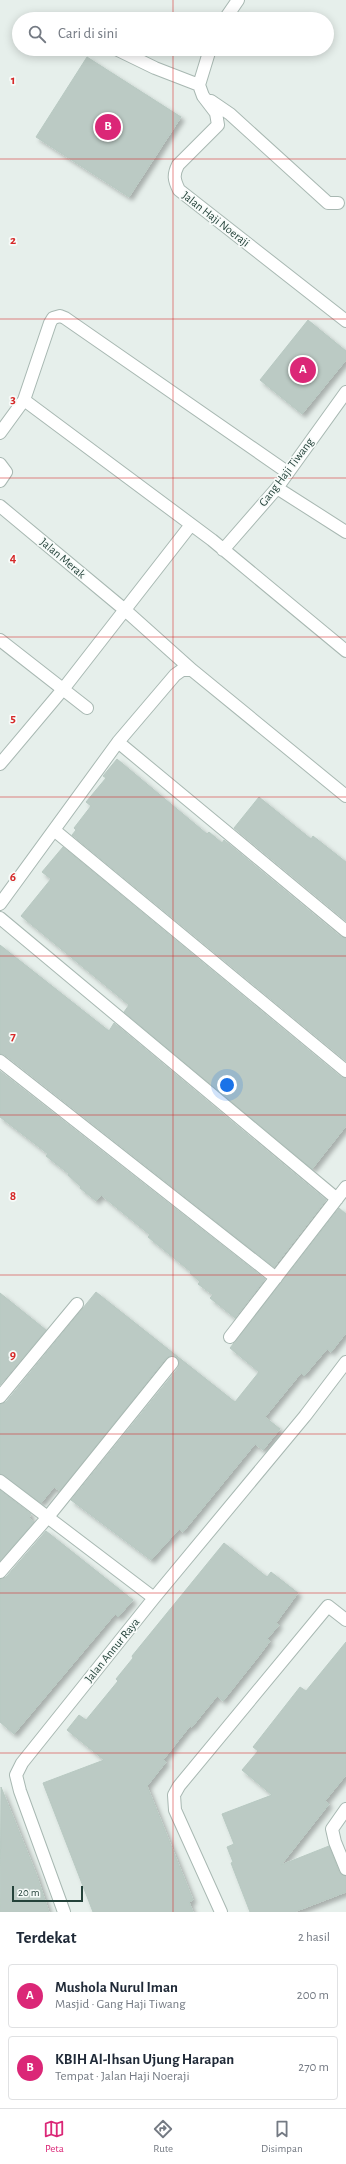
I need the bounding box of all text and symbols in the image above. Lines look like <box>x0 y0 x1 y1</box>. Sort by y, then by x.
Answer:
search box <box>12 12 334 56</box>
icon: search <box>26 23 48 45</box>
text: Cari di sini <box>58 26 118 41</box>
text: 1 <box>11 74 15 87</box>
pin: B <box>95 112 121 142</box>
street label: Jalan Haji Noeraji <box>179 189 252 250</box>
text: 2 <box>10 234 16 247</box>
pin: A <box>290 355 316 385</box>
text: 3 <box>10 393 16 406</box>
street label: Gang Haji Tiwang <box>256 435 316 509</box>
street label: Jalan Merak <box>38 536 88 581</box>
text: 4 <box>10 552 17 565</box>
text: 5 <box>10 712 16 725</box>
text: 6 <box>10 871 16 884</box>
text: 7 <box>10 1030 16 1043</box>
your location <box>217 1075 237 1095</box>
text: 8 <box>10 1190 16 1203</box>
text: 9 <box>10 1349 16 1362</box>
street label: Jalan Annur Raya <box>83 1615 143 1685</box>
scale bar <box>12 1884 83 1903</box>
text: 20 m <box>18 1887 39 1898</box>
text: Terdekat <box>16 1929 76 1946</box>
text: 2 hasil <box>298 1931 330 1944</box>
text: Mushola Nurul Iman <box>55 1980 178 1995</box>
text: A <box>26 1989 34 2002</box>
text: 200 m <box>297 1989 329 2002</box>
text: Masjid · Gang Haji Tiwang <box>55 1998 186 2011</box>
text: KBIH Al-Ihsan Ujung Harapan <box>55 2052 234 2067</box>
text: B <box>26 2061 34 2074</box>
text: 270 m <box>298 2061 329 2074</box>
text: Tempat · Jalan Haji Noeraji <box>55 2070 190 2083</box>
tab: Peta <box>43 2118 65 2155</box>
tab: Rute <box>152 2118 174 2155</box>
tab: Disimpan <box>261 2118 303 2155</box>

